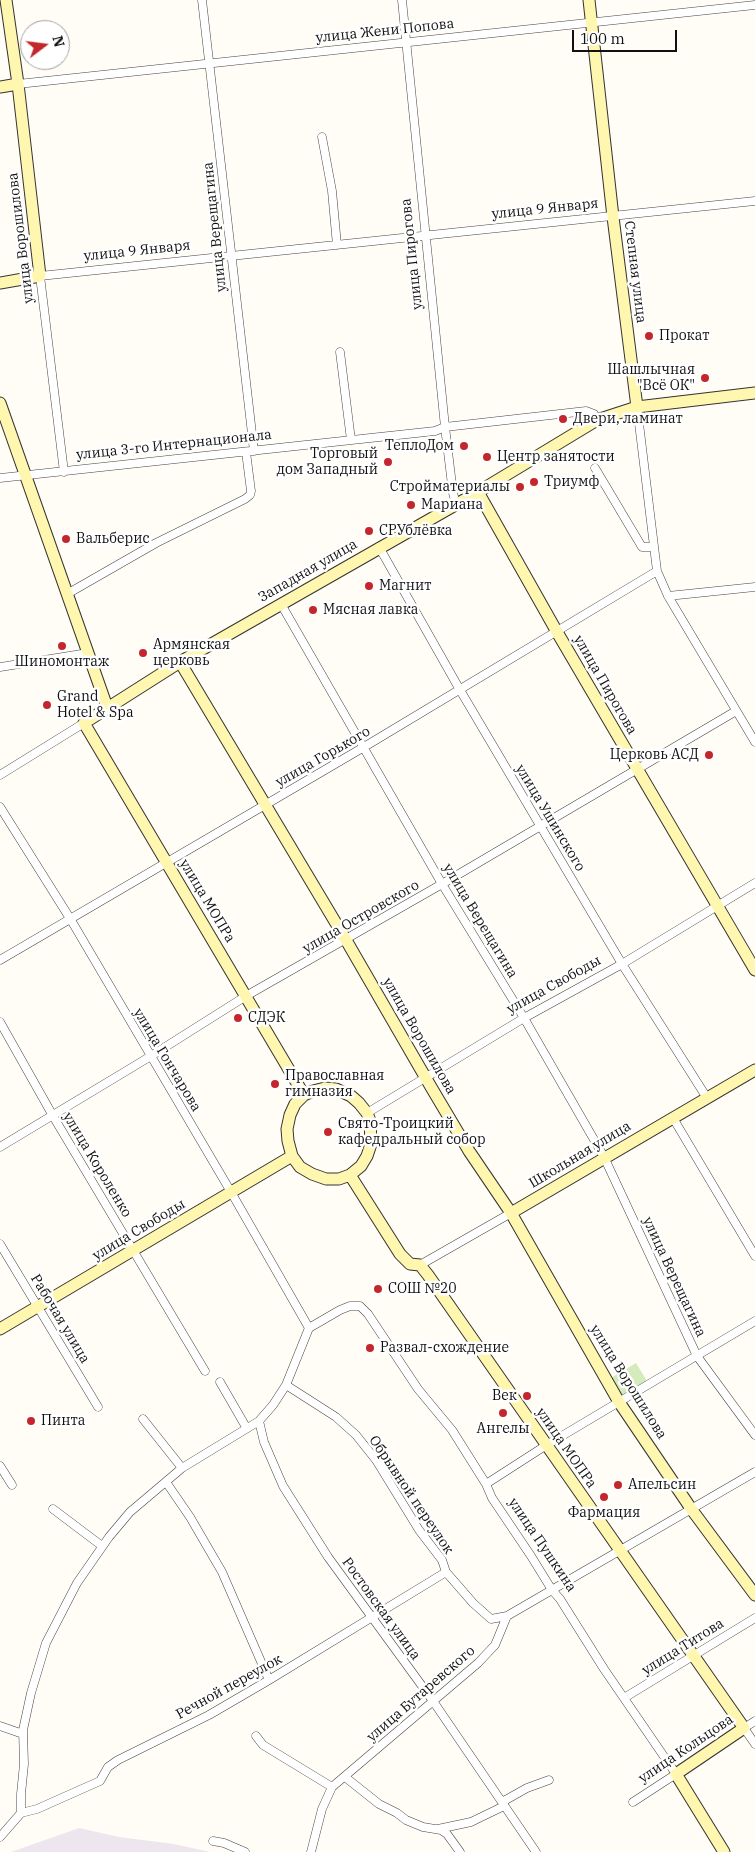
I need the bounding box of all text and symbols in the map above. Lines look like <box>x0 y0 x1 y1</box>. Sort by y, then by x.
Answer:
street label: улица Жени Попова <box>315 15 455 47</box>
north arrow <box>20 20 70 70</box>
scale bar <box>575 20 680 52</box>
text: 100 m <box>580 29 625 48</box>
text: N <box>48 34 69 49</box>
street label: улица Верещагина <box>200 161 230 293</box>
street label: улица Ворошилова <box>5 172 37 304</box>
street label: улица 9 Января <box>491 195 599 223</box>
street label: улица Пирогова <box>398 198 426 310</box>
street label: Степная улица <box>620 220 650 324</box>
street label: улица 9 Января <box>83 237 191 265</box>
place label: Прокат <box>659 328 709 344</box>
marker: Прокат <box>643 330 655 342</box>
place label: Шашлычная "Всё ОК" <box>608 362 695 394</box>
marker: Шашлычная "Всё ОК" <box>699 372 711 384</box>
place label: Двери, ламинат <box>573 411 683 427</box>
marker: Двери, ламинат <box>557 413 569 425</box>
street label: улица 3-го Интернационала <box>75 426 273 464</box>
place label: ТеплоДом <box>385 438 454 454</box>
marker: ТеплоДом <box>458 440 470 452</box>
place label: Торговый дом Западный <box>277 446 378 478</box>
place label: Центр занятости <box>497 449 615 465</box>
marker: Центр занятости <box>481 451 493 463</box>
marker: Торговый дом Западный <box>382 456 394 468</box>
place label: Триумф <box>544 474 599 490</box>
marker: Триумф <box>528 476 540 488</box>
place label: Стройматериалы <box>390 479 510 495</box>
marker: Стройматериалы <box>514 481 526 493</box>
place label: Мариана <box>421 497 483 513</box>
marker: Мариана <box>405 499 417 511</box>
place label: СРУблёвка <box>379 523 453 539</box>
marker: СРУблёвка <box>363 525 375 537</box>
place label: Вальберис <box>76 531 150 547</box>
marker: Вальберис <box>60 533 72 545</box>
street label: Западная улица <box>256 536 360 606</box>
place label: Магнит <box>379 578 431 594</box>
marker: Магнит <box>363 580 375 592</box>
place label: Мясная лавка <box>323 602 418 618</box>
marker: Мясная лавка <box>307 604 319 616</box>
street label: улица Пирогова <box>570 632 640 738</box>
place label: Армянская церковь <box>153 637 230 670</box>
marker: Шиномонтаж <box>56 640 68 652</box>
marker: Армянская церковь <box>137 647 149 659</box>
place label: Шиномонтаж <box>15 654 109 670</box>
place label: Grand Hotel & Spa <box>57 689 134 722</box>
marker: Grand Hotel & Spa <box>41 699 53 711</box>
street label: улица Горького <box>273 723 373 791</box>
place label: Церковь АСД <box>610 747 699 763</box>
marker: Церковь АСД <box>703 749 715 761</box>
street label: улица Ушинского <box>511 762 589 874</box>
street label: улица МОПРа <box>176 856 238 946</box>
street label: улица Верещагина <box>439 861 521 981</box>
street label: улица Островского <box>300 877 422 957</box>
street label: улица Свободы <box>504 952 604 1018</box>
street label: улица Ворошилова <box>379 975 459 1097</box>
street label: улица Гончарова <box>130 1005 204 1115</box>
place label: СДЭК <box>248 1010 285 1026</box>
marker: СДЭК <box>232 1012 244 1024</box>
place label: Православная гимназия <box>285 1068 384 1100</box>
marker: Православная гимназия <box>269 1078 281 1090</box>
street label: улица Короленко <box>59 1109 135 1221</box>
place label: Свято-Троицкий кафедральный собор <box>338 1116 485 1148</box>
street label: Школьная улица <box>526 1118 634 1192</box>
marker: Свято-Троицкий кафедральный собор <box>322 1126 334 1138</box>
street label: улица Свободы <box>90 1196 188 1264</box>
street label: улица Верещагина <box>639 1214 709 1340</box>
street label: Рабочая улица <box>27 1271 93 1367</box>
place label: СОШ №20 <box>388 1281 457 1297</box>
marker: СОШ №20 <box>372 1283 384 1295</box>
street label: улица Ворошилова <box>586 1322 670 1442</box>
place label: Развал-схождение <box>380 1340 509 1356</box>
marker: Развал-схождение <box>364 1342 376 1354</box>
place label: Век <box>492 1388 517 1404</box>
marker: Век <box>521 1390 533 1402</box>
street label: улица МОПРа <box>532 1405 600 1491</box>
marker: Ангелы <box>497 1407 509 1419</box>
place label: Пинта <box>41 1413 85 1429</box>
marker: Пинта <box>25 1415 37 1427</box>
place label: Ангелы <box>477 1421 529 1437</box>
street label: Обрывной переулок <box>365 1433 457 1557</box>
place label: Апельсин <box>628 1477 696 1493</box>
marker: Апельсин <box>612 1479 624 1491</box>
marker: Фармация <box>598 1491 610 1503</box>
street label: улица Пушкина <box>504 1495 580 1595</box>
place label: Фармация <box>568 1505 640 1521</box>
street label: Ростовская улица <box>338 1554 424 1664</box>
street label: улица Титова <box>639 1615 727 1679</box>
street label: улица Бутаревского <box>364 1642 478 1746</box>
street label: Речной переулок <box>173 1651 285 1723</box>
street label: улица Кольцова <box>636 1711 736 1787</box>

